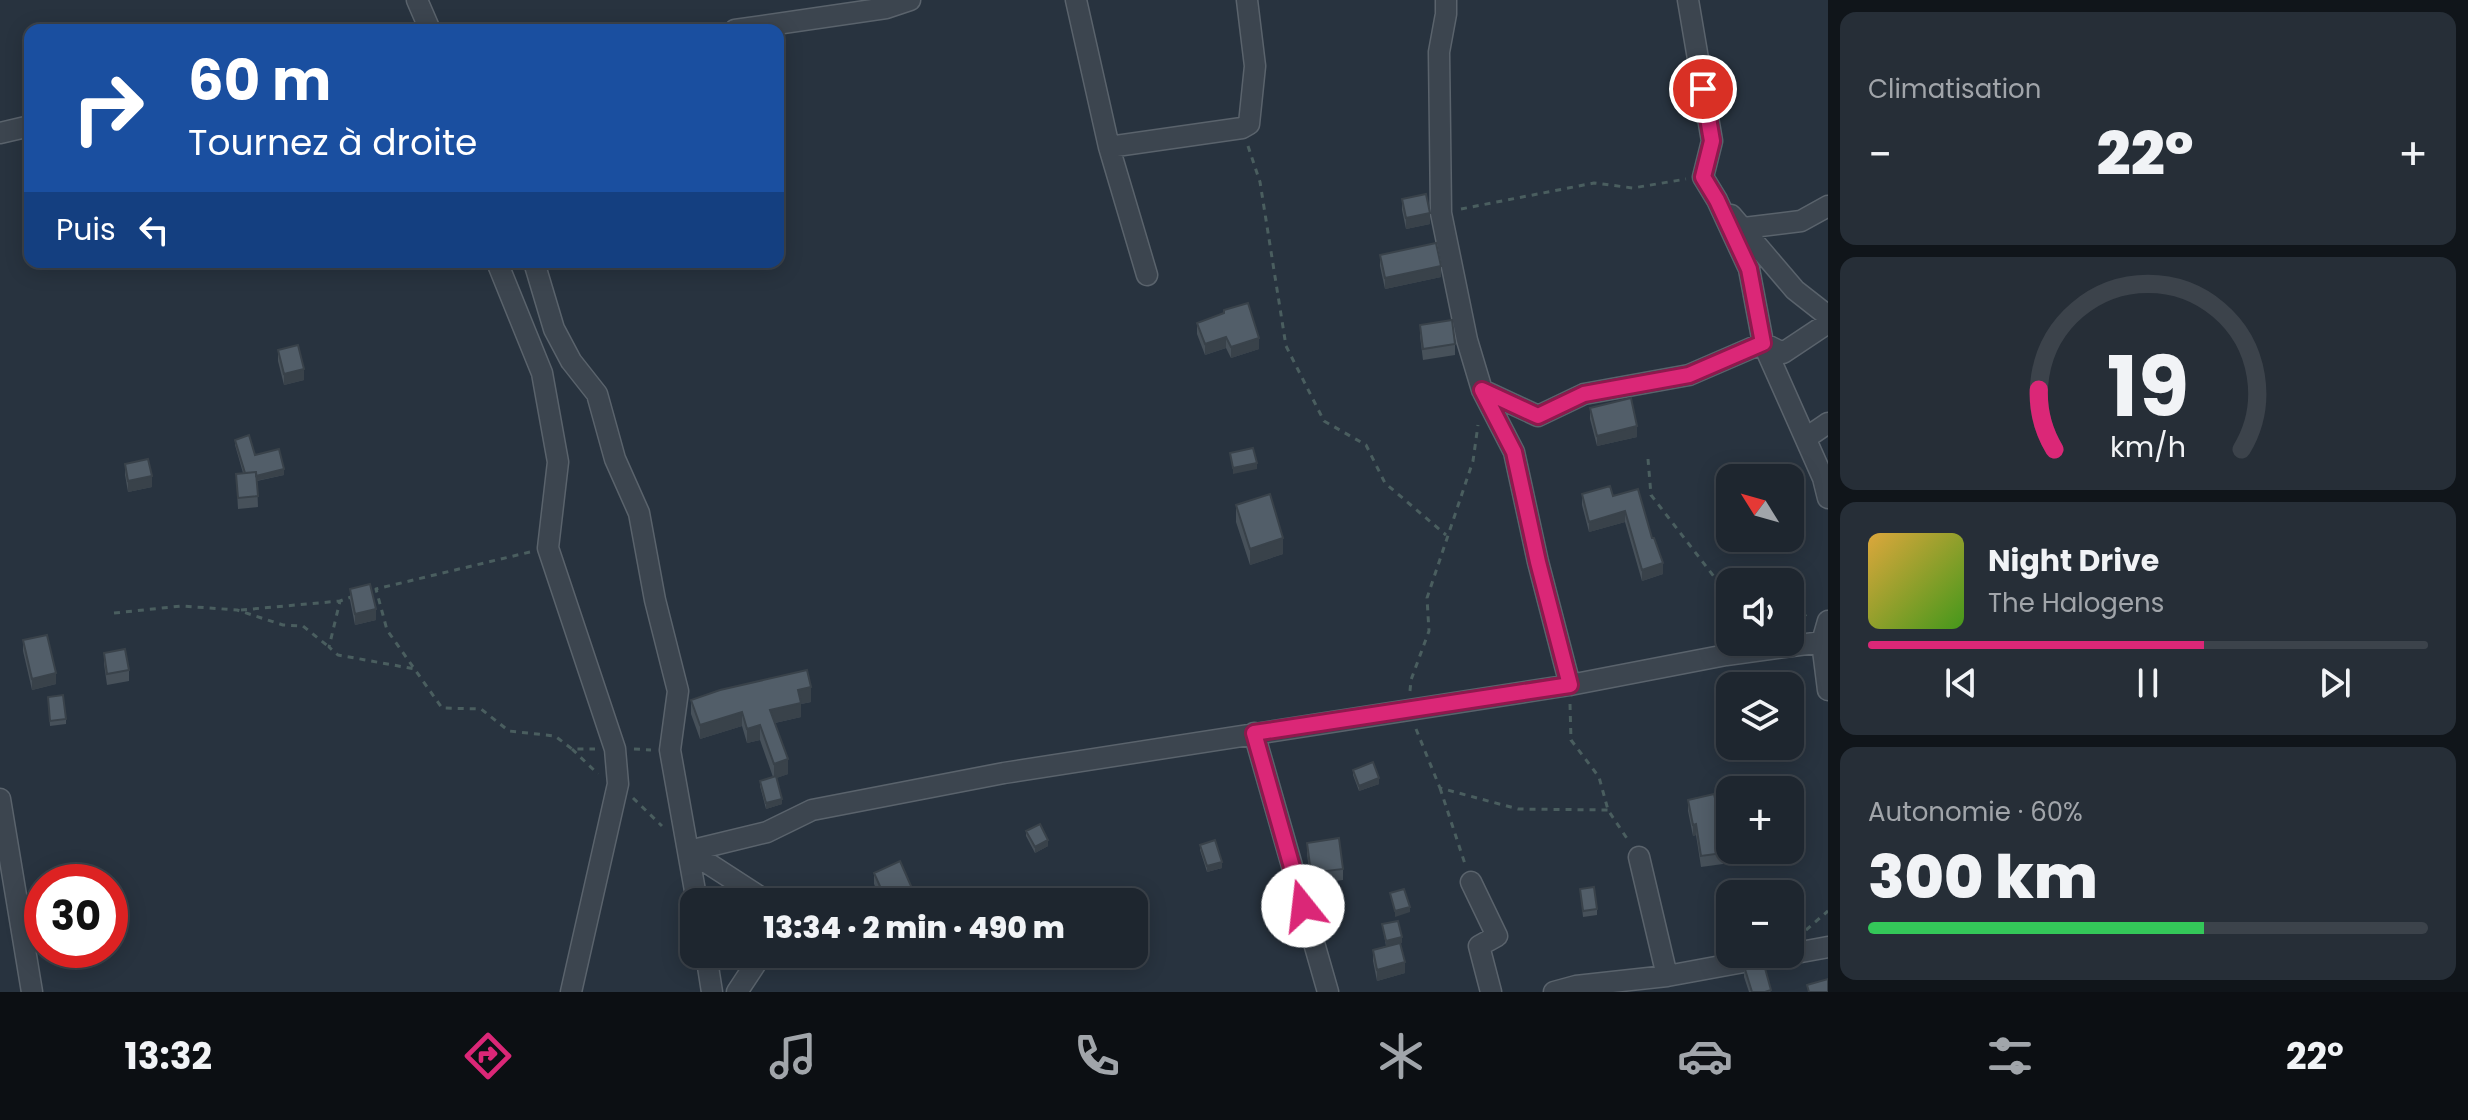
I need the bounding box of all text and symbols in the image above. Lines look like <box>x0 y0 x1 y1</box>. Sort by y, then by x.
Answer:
text: 60 m <box>188 41 331 120</box>
pin <box>1669 55 1737 123</box>
icon: right <box>56 56 160 160</box>
icon: arrive <box>1681 67 1725 111</box>
text: Climatisation <box>1868 71 2041 107</box>
text: 22° <box>2097 112 2194 196</box>
text: Tournez à droite <box>188 117 477 168</box>
text: − <box>1868 124 1892 185</box>
text: + <box>2398 124 2428 185</box>
text: Puis <box>56 208 116 251</box>
icon: left <box>132 208 176 252</box>
text: 19 <box>2107 328 2189 444</box>
text: km/h <box>2110 427 2186 467</box>
north arrow <box>1716 464 1804 552</box>
map controls <box>1716 464 1804 968</box>
text: Night Drive <box>1988 539 2159 582</box>
button: sound <box>1716 568 1804 656</box>
text: The Halogens <box>1988 585 2164 621</box>
icon: previous <box>1939 661 1983 705</box>
icon: pause <box>2126 661 2170 705</box>
icon: next <box>2313 661 2357 705</box>
button: layers <box>1716 672 1804 760</box>
button: + <box>1716 776 1804 864</box>
text: Autonomie · 60% <box>1868 794 2083 830</box>
text: 300 km <box>1868 835 2098 919</box>
speed limit sign: 30 <box>24 864 128 968</box>
position arrow <box>1261 864 1345 948</box>
button: − <box>1716 880 1804 968</box>
text: 13:34 · 2 min · 490 m <box>763 906 1065 949</box>
icon: directions <box>460 1028 516 1084</box>
icon: music <box>765 1028 821 1084</box>
icon: phone <box>1069 1028 1125 1084</box>
icon: climate <box>1373 1028 1429 1084</box>
icon: car <box>1677 1028 1733 1084</box>
icon: filters <box>1982 1028 2038 1084</box>
text: 13:32 <box>124 1031 212 1082</box>
text: 22° <box>2286 1031 2344 1082</box>

